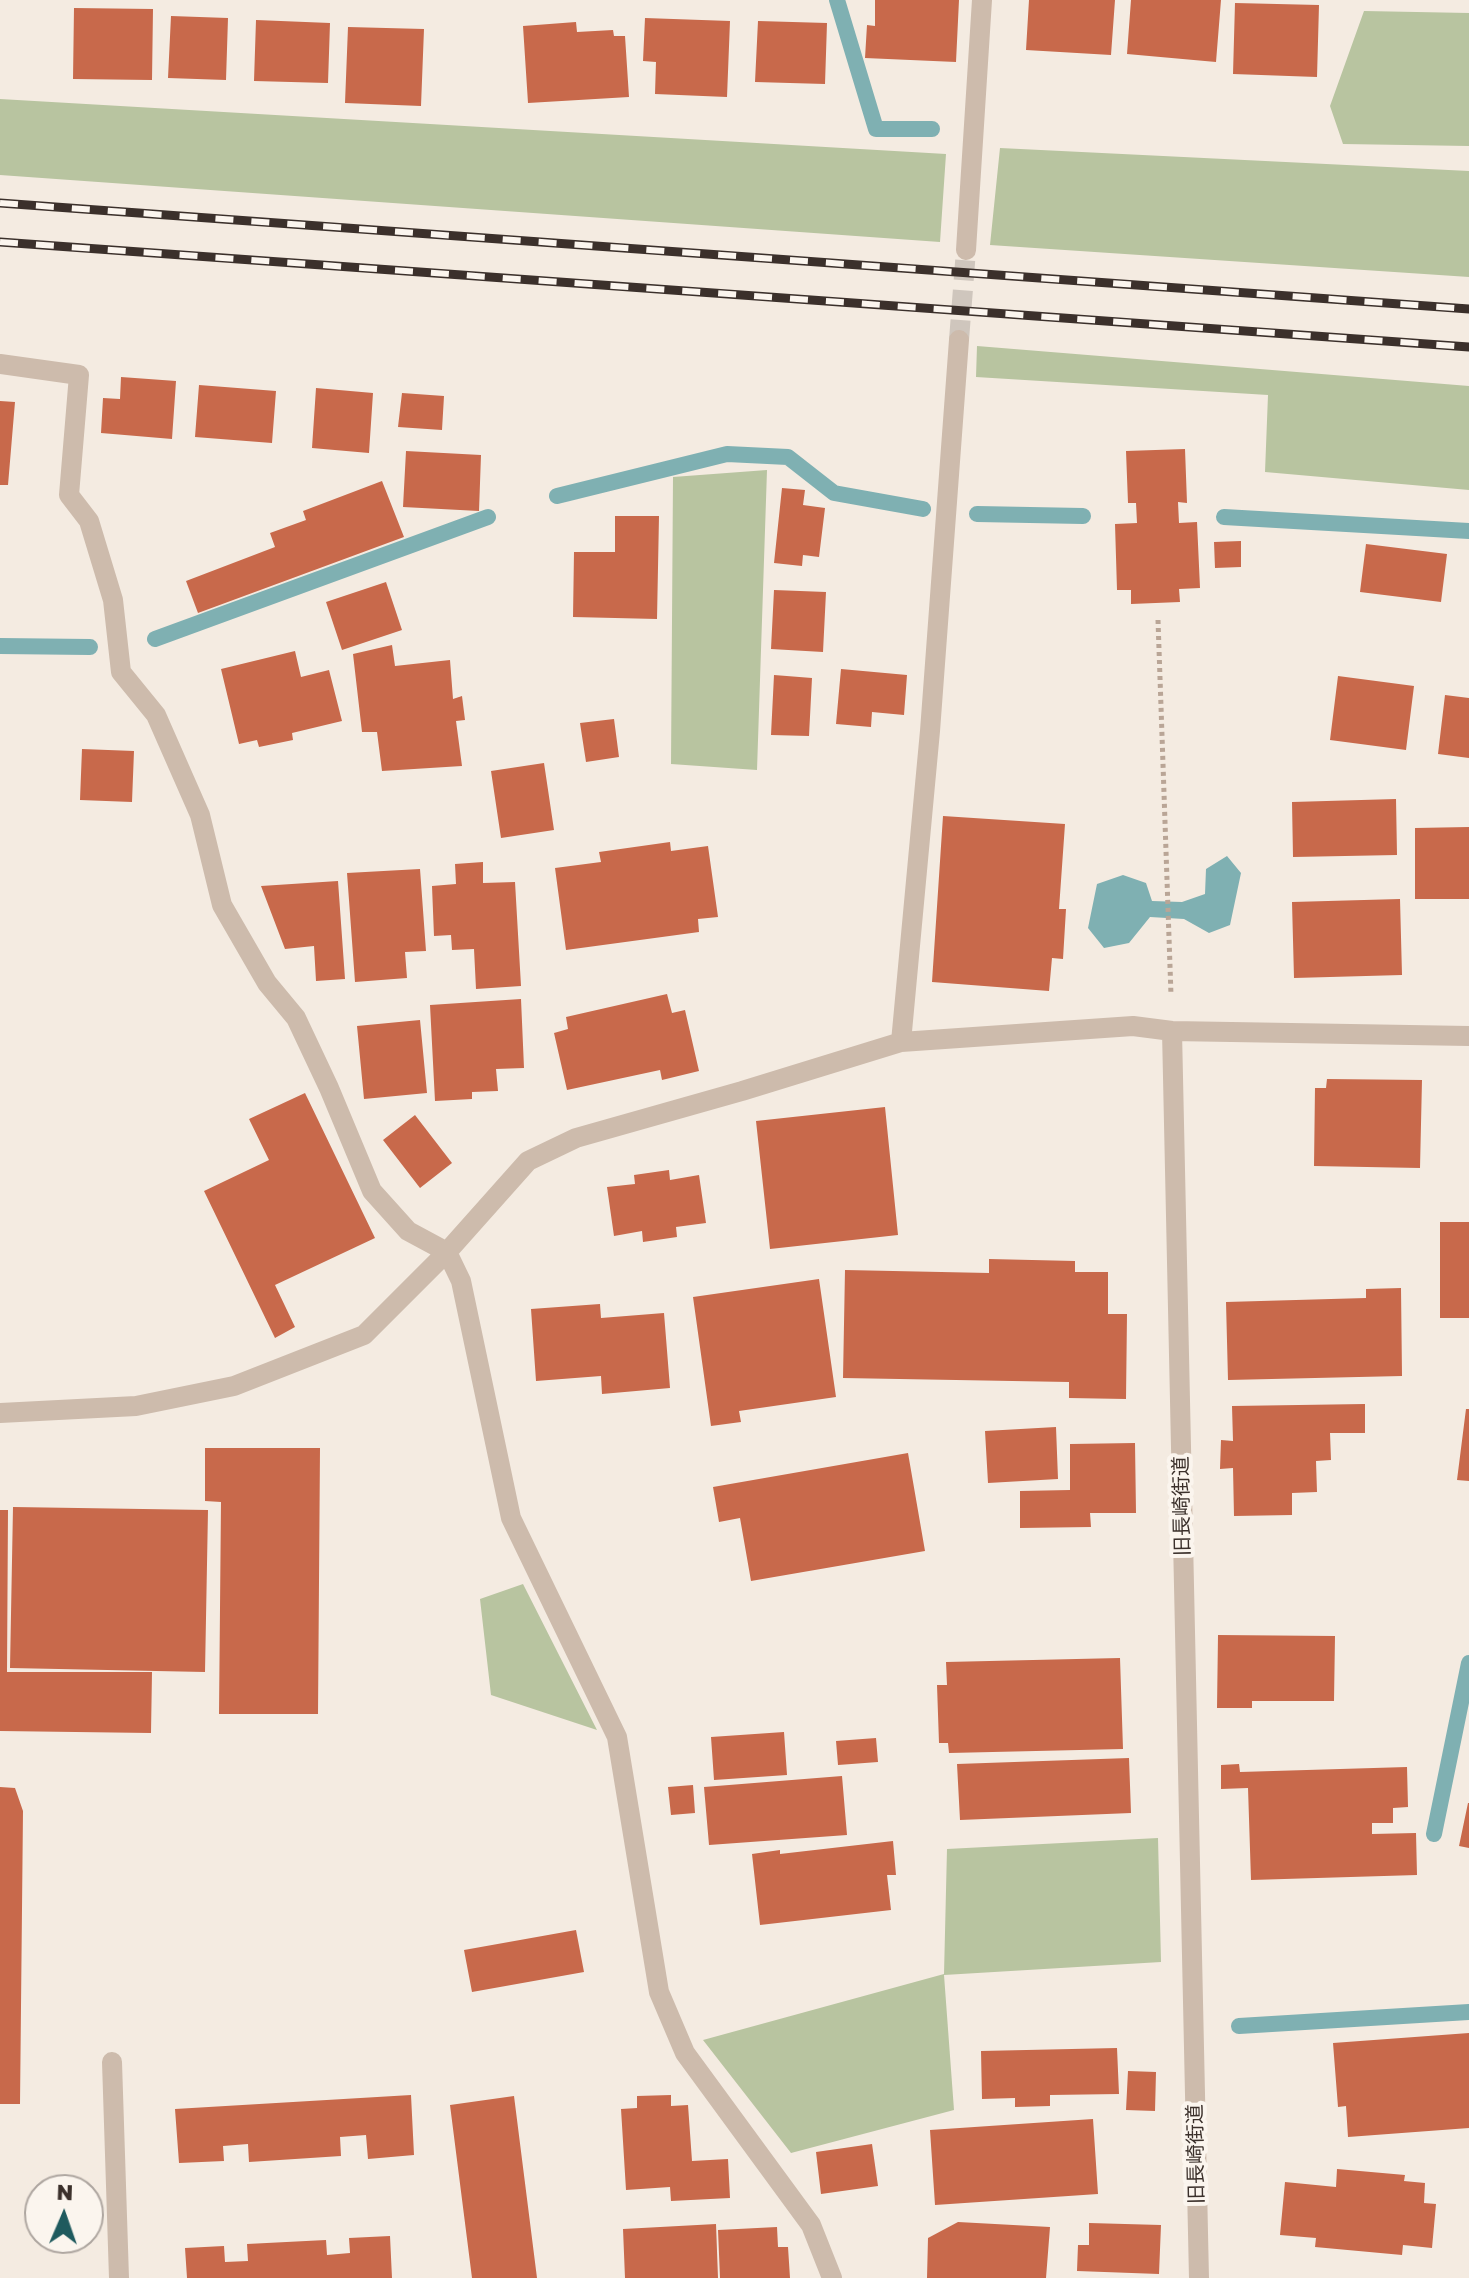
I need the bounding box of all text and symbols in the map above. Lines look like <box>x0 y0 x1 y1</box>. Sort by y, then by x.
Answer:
street label: 旧長崎街道 <box>1169 1456 1195 1556</box>
street label: 旧長崎街道 <box>1183 2104 1209 2204</box>
north arrow <box>24 2174 104 2254</box>
text: N <box>56 2178 74 2205</box>

